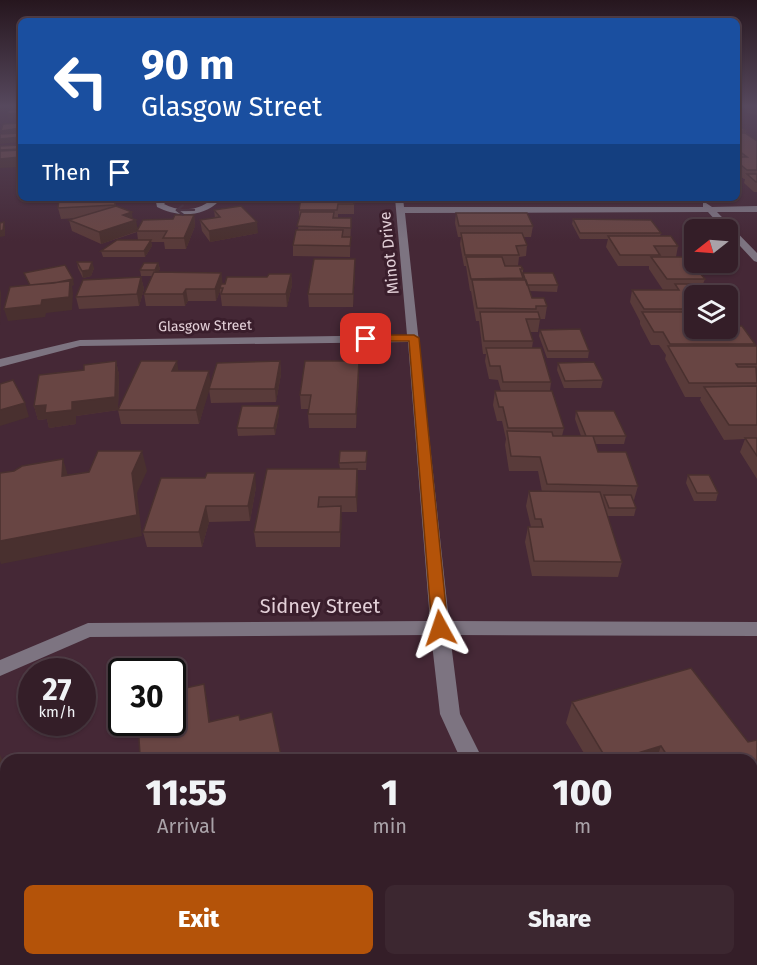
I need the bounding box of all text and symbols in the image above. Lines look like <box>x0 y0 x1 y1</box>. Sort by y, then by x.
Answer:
text: 90 m <box>141 40 235 90</box>
icon: left <box>42 42 120 120</box>
text: Glasgow Street <box>141 91 322 123</box>
icon: arrive <box>103 156 136 189</box>
text: Then <box>42 159 91 186</box>
one-way arrow <box>175 205 195 216</box>
street label: Minot Drive <box>375 211 403 295</box>
north arrow <box>684 219 738 273</box>
map controls <box>684 219 738 339</box>
button: layers <box>684 285 738 339</box>
pin <box>340 313 391 364</box>
street label: Glasgow Street <box>158 317 253 335</box>
icon: arrive <box>349 322 382 355</box>
street label: Sidney Street <box>260 594 381 618</box>
position arrow <box>408 596 472 660</box>
speed limit sign: 30 <box>108 658 186 736</box>
text: 27 <box>42 672 72 708</box>
text: km/h <box>38 703 76 721</box>
text: 11:55 <box>146 771 227 815</box>
text: 1 <box>381 771 398 815</box>
text: 100 <box>553 771 612 815</box>
text: Arrival <box>157 814 216 838</box>
text: min <box>373 814 407 838</box>
text: m <box>574 814 591 838</box>
button: Exit <box>24 885 373 954</box>
button: Share <box>385 885 734 954</box>

